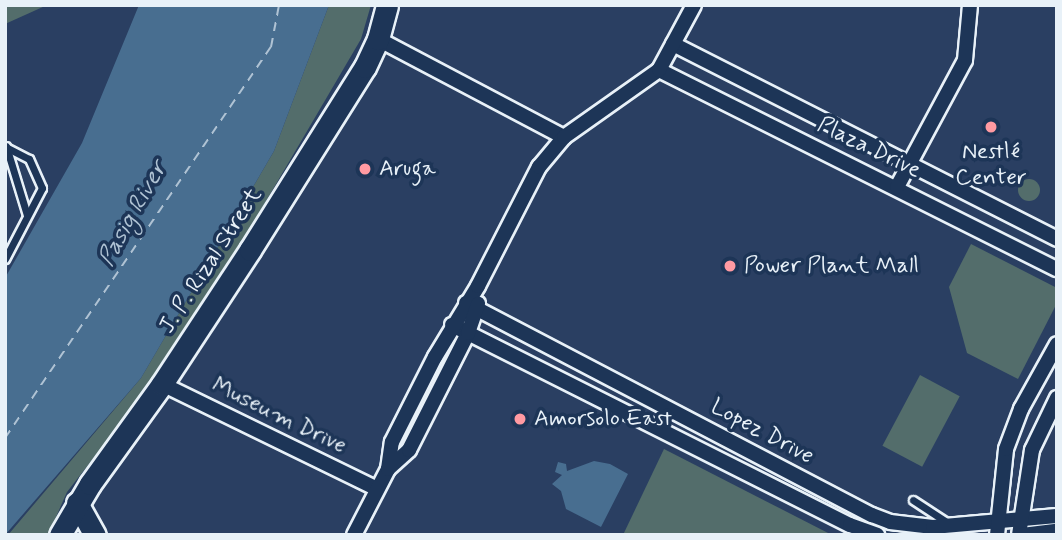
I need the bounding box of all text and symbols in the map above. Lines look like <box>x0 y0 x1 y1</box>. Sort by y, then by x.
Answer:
street label: Plaza Drive <box>813 111 925 185</box>
marker: Nestlé Center <box>983 119 999 135</box>
place label: Nestlé Center <box>955 138 1027 192</box>
place label: Aruga <box>379 155 436 183</box>
water label: Pasig River <box>93 157 173 271</box>
marker: Aruga <box>357 161 373 177</box>
street label: J. P. Rizal Street <box>154 183 268 339</box>
place label: Power Plant Mall <box>744 252 918 280</box>
marker: Power Plant Mall <box>722 258 738 274</box>
street label: Museum Drive <box>207 372 351 460</box>
street label: Lopez Drive <box>706 393 818 471</box>
place label: Amorsolo East <box>534 405 666 433</box>
marker: Amorsolo East <box>512 411 528 427</box>

